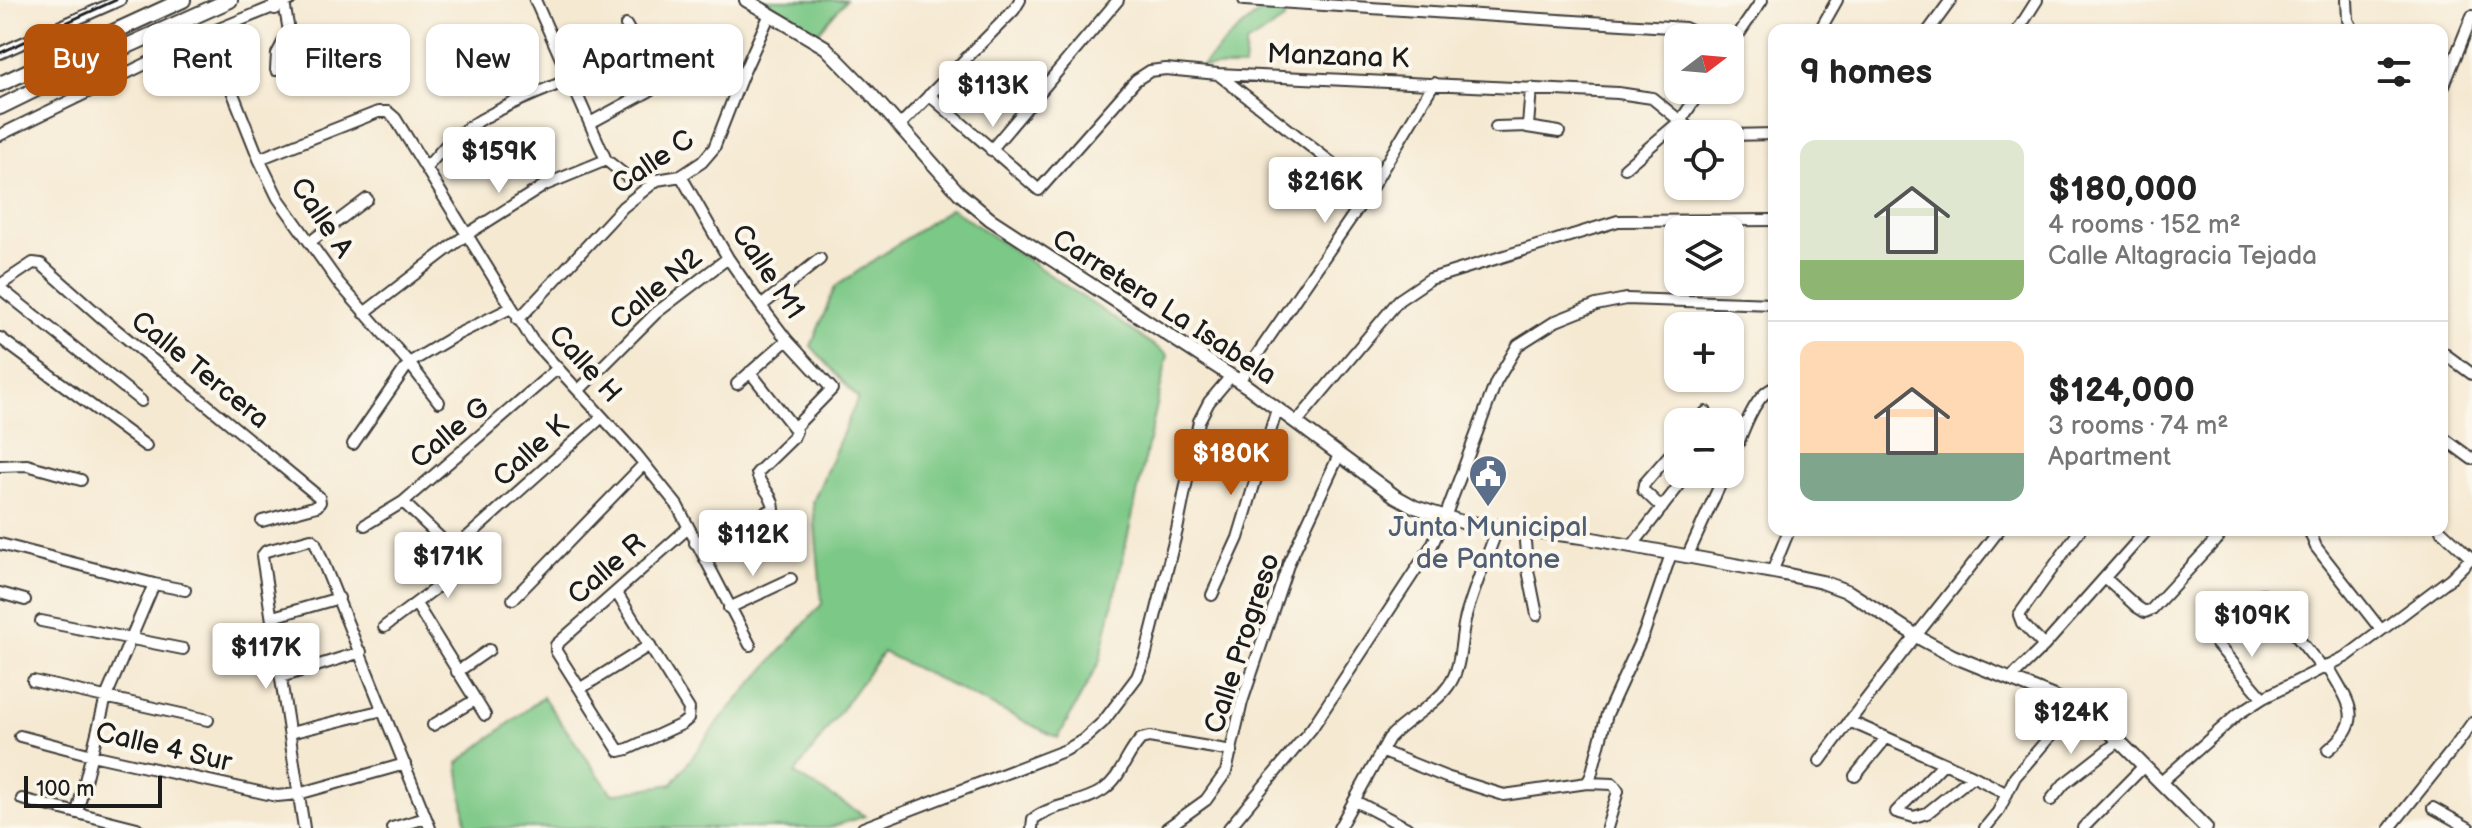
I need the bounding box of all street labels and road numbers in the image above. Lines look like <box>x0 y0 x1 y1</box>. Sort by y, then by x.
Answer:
street label: Manzana K <box>1266 38 1410 75</box>
street label: Calle C <box>605 123 700 202</box>
street label: Calle A <box>283 172 361 265</box>
street label: Calle M1 <box>724 218 811 326</box>
street label: Carretera La Isabela <box>1046 222 1282 392</box>
street label: Calle N2 <box>603 241 709 337</box>
street label: Calle Tercera <box>124 304 276 436</box>
street label: Calle H <box>542 319 628 409</box>
street label: Calle G <box>404 391 496 476</box>
street label: Calle K <box>486 408 576 494</box>
street label: Calle R <box>561 526 653 612</box>
street label: Calle Progreso <box>1198 549 1287 738</box>
street label: Calle 4 Sur <box>92 716 236 779</box>

